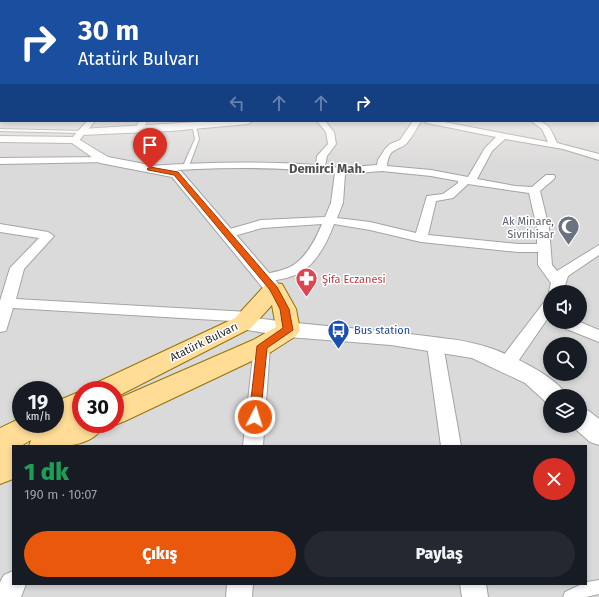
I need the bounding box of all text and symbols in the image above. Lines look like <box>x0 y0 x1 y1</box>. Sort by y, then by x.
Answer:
text: 30 m <box>78 14 139 47</box>
icon: right <box>12 16 64 68</box>
text: Atatürk Bulvarı <box>78 48 199 70</box>
icon: left <box>226 92 248 114</box>
icon: ahead <box>268 92 290 114</box>
icon: ahead <box>310 92 332 114</box>
icon: right <box>352 92 374 114</box>
pin <box>133 128 167 169</box>
icon: arrive <box>139 134 161 156</box>
district label: Demirci Mah. <box>289 161 365 176</box>
mosque icon: Ak Minare, Sivrihisar <box>556 214 582 247</box>
place label: Ak Minare, Sivrihisar <box>503 215 555 241</box>
pharmacy icon: Şifa Eczanesi <box>294 266 320 299</box>
place label: Şifa Eczanesi <box>322 273 386 286</box>
map controls <box>543 285 587 433</box>
button: sound <box>543 285 587 329</box>
bus stop icon: Bus station <box>325 317 351 350</box>
street label: Atatürk Bulvarı <box>168 320 240 364</box>
place label: Bus station <box>354 324 410 337</box>
button: search <box>543 337 587 381</box>
speed limit sign: 30 <box>72 381 124 433</box>
button: layers <box>543 389 587 433</box>
text: 19 <box>28 390 48 414</box>
position arrow <box>234 396 276 438</box>
text: km/h <box>26 411 50 423</box>
text: 1 dk <box>24 458 69 486</box>
button: close <box>533 458 575 500</box>
text: 190 m · 10:07 <box>24 487 97 502</box>
button: Çıkış <box>24 531 296 577</box>
button: Paylaş <box>304 531 575 577</box>

